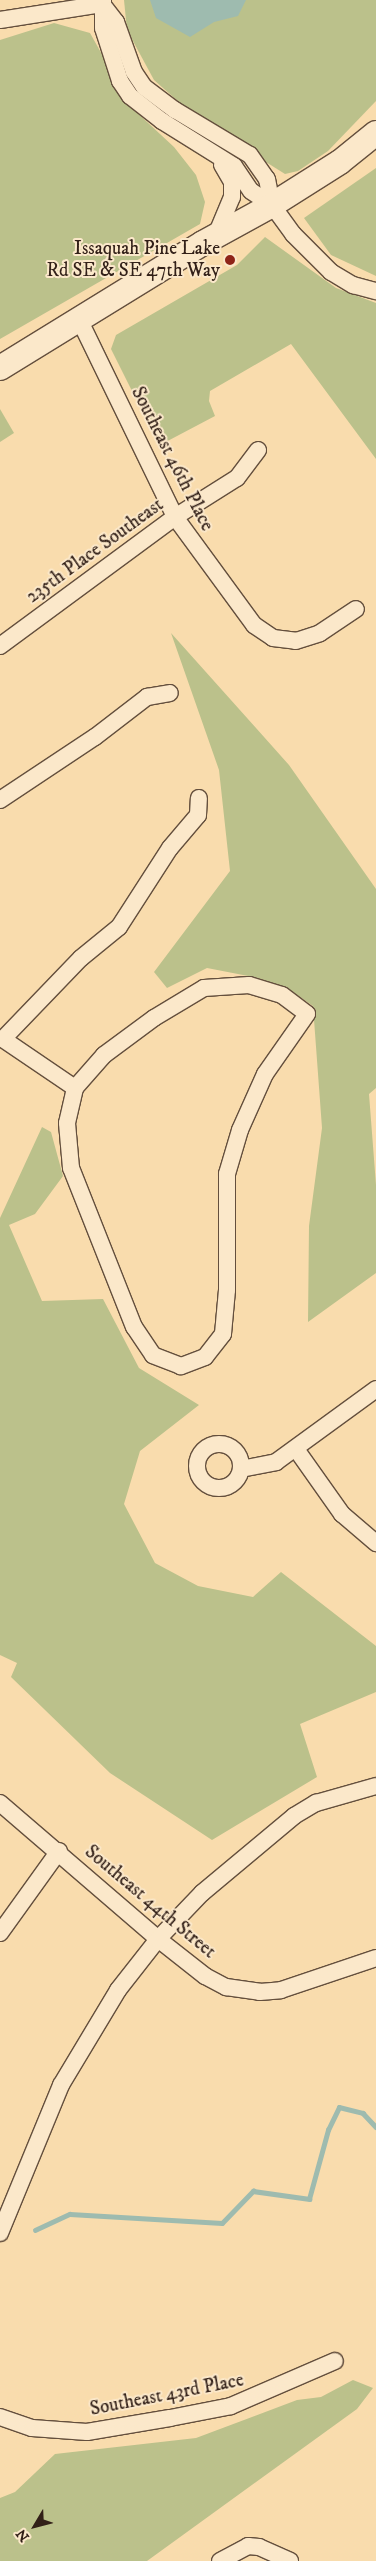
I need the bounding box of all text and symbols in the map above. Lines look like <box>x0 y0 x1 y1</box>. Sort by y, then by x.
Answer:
place label: Issaquah Pine Lake Rd SE & SE 47th Way <box>46 238 220 282</box>
marker: Issaquah Pine Lake Rd SE & SE 47th Way <box>224 254 236 266</box>
street label: Southeast 46th Place <box>126 383 218 535</box>
street label: 235th Place Southeast <box>22 494 168 608</box>
street label: Southeast 44th Street <box>80 1841 220 1963</box>
street label: Southeast 43rd Place <box>88 2369 246 2421</box>
north arrow <box>10 2501 60 2551</box>
text: N <box>12 2525 34 2545</box>

